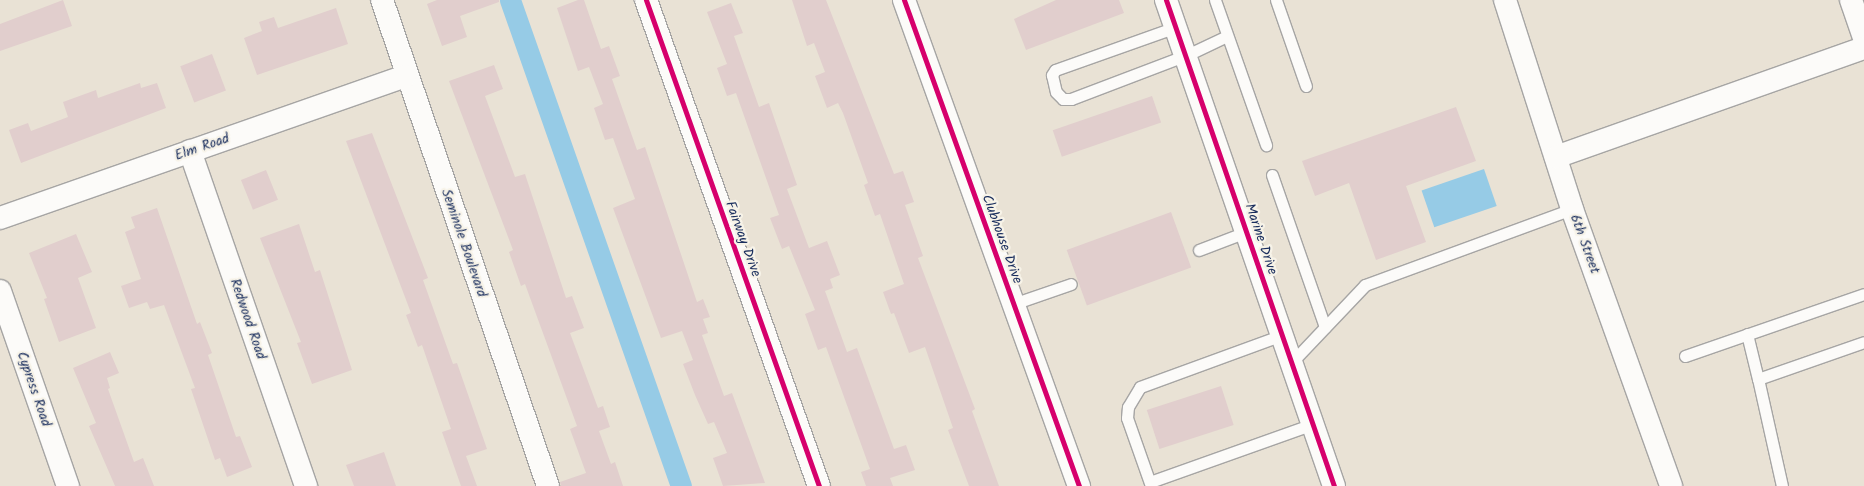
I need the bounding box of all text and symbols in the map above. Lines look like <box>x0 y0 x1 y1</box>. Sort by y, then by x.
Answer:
street label: Elm Road <box>173 130 231 164</box>
street label: Seminole Boulevard <box>438 187 490 299</box>
street label: Clubhouse Drive <box>978 192 1026 286</box>
street label: Fairway Drive <box>722 199 764 279</box>
street label: Marine Drive <box>1241 201 1281 277</box>
street label: 6th Street <box>1567 212 1603 276</box>
street label: Redwood Road <box>226 276 270 362</box>
street label: Cypress Road <box>13 349 55 429</box>

